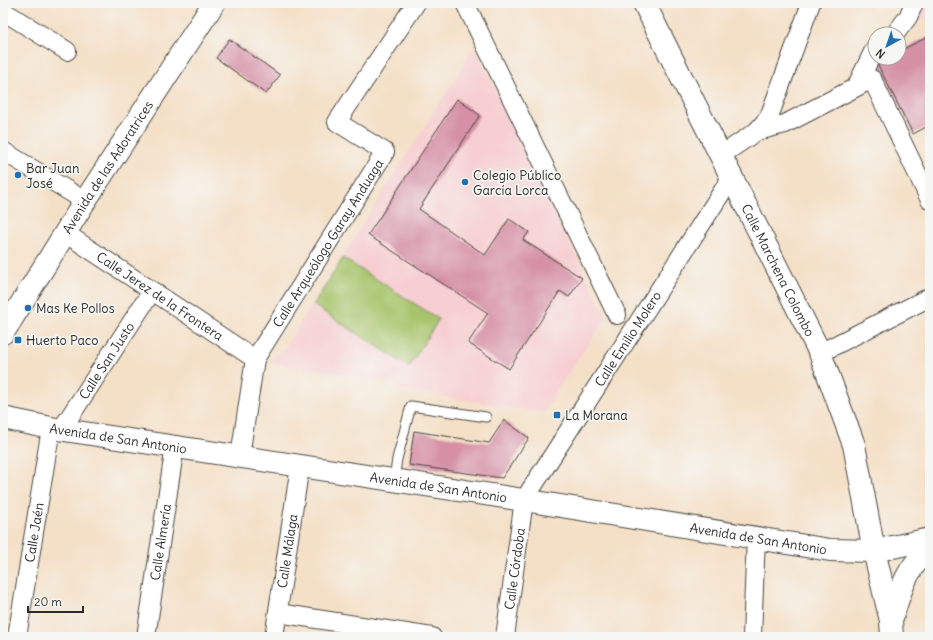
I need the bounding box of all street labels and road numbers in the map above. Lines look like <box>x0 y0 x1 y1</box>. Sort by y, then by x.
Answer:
street label: Avenida de las Adoratrices <box>59 98 157 237</box>
street label: Calle Arqueólogo Garay Anduaga <box>269 156 387 331</box>
street label: Calle Marchena Colombo <box>737 201 818 339</box>
street label: Calle Jerez de la Frontera <box>93 248 226 345</box>
street label: Calle Emilio Molero <box>591 288 665 390</box>
street label: Calle San Justo <box>75 319 138 403</box>
street label: Avenida de San Antonio <box>48 420 188 458</box>
street label: Avenida de San Antonio <box>369 469 508 506</box>
street label: Calle Jaén <box>21 501 48 564</box>
street label: Calle Almería <box>147 503 175 582</box>
street label: Calle Málaga <box>274 513 302 589</box>
street label: Avenida de San Antonio <box>689 519 828 558</box>
street label: Calle Córdoba <box>501 527 529 611</box>

